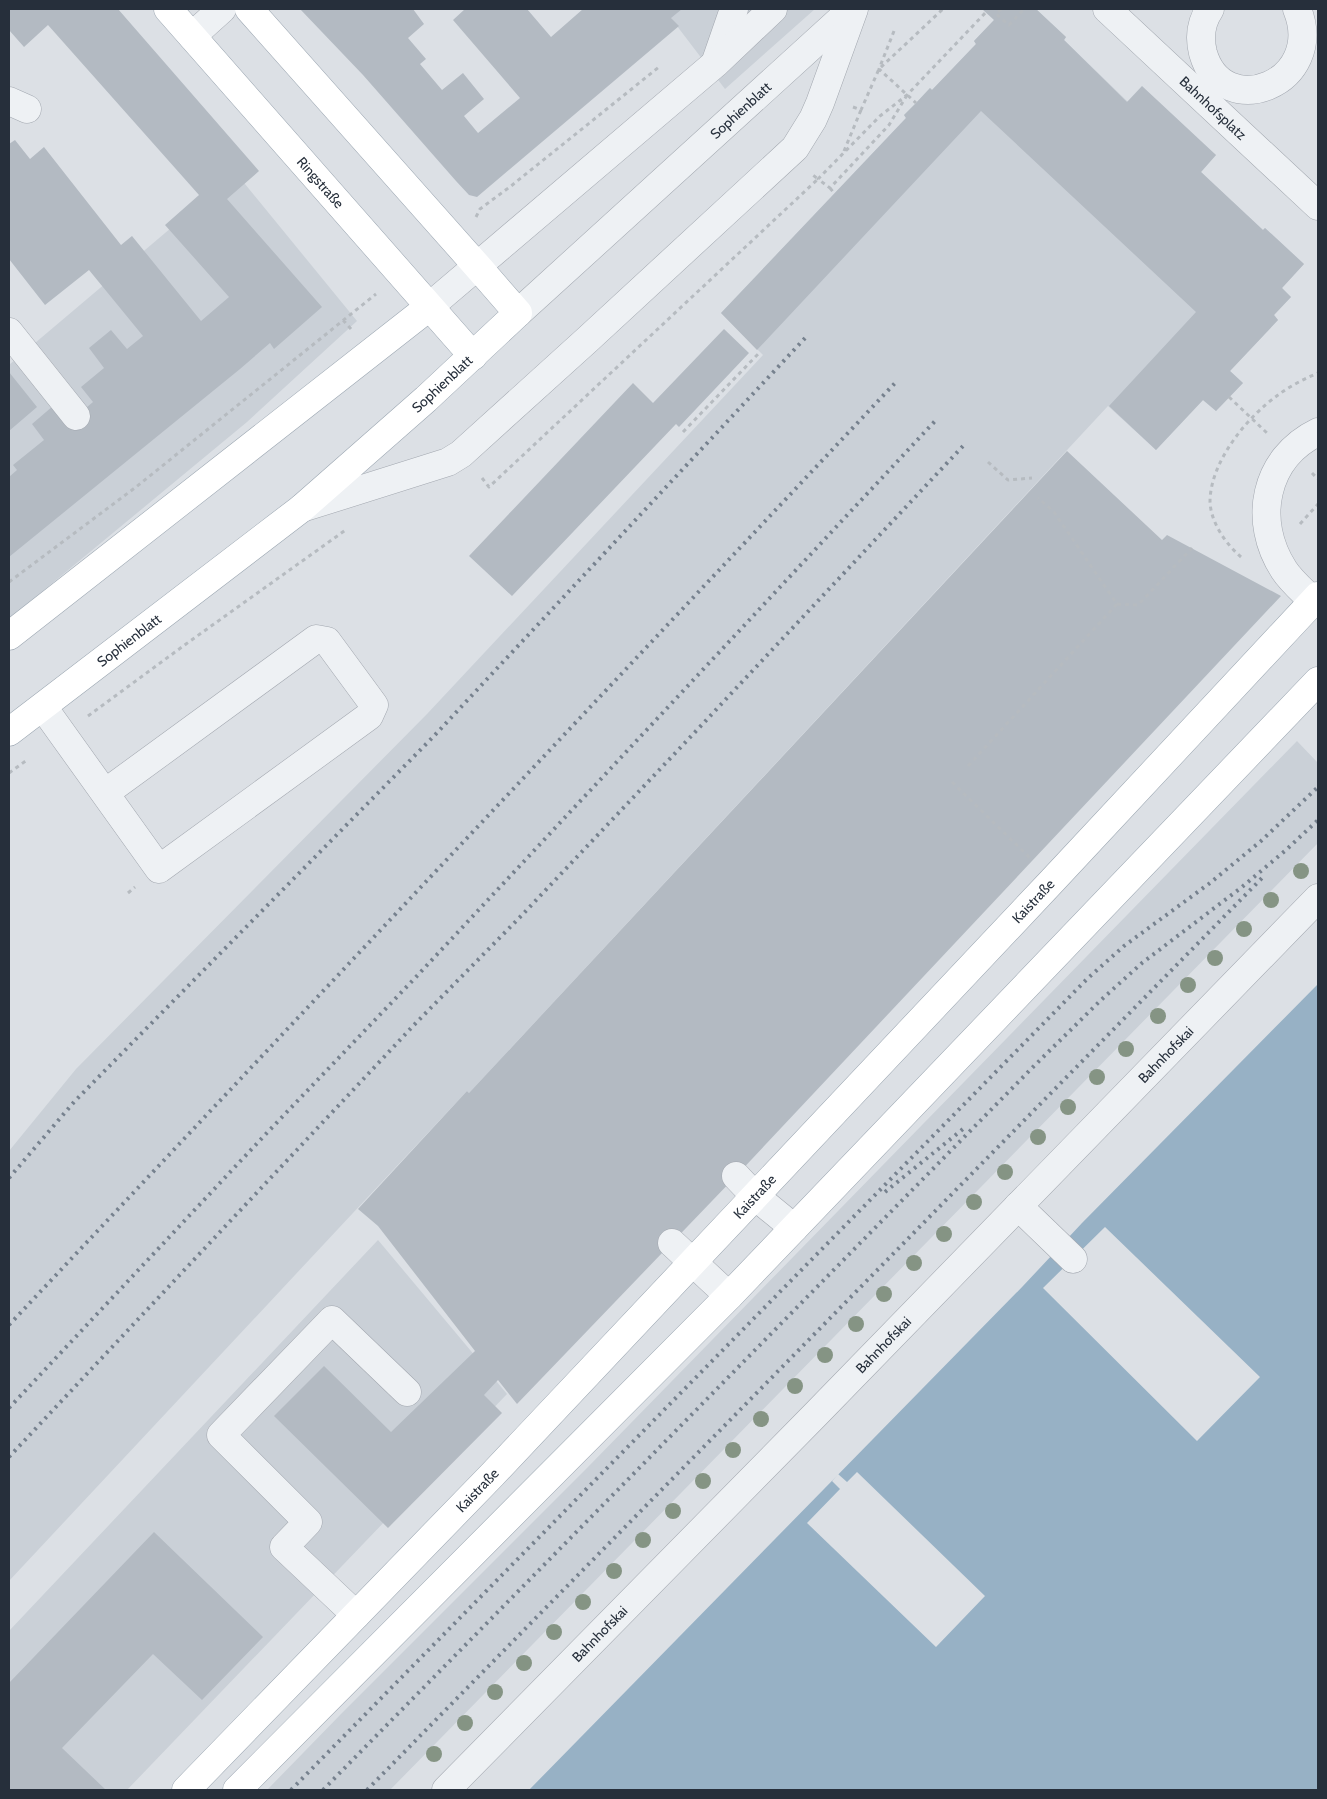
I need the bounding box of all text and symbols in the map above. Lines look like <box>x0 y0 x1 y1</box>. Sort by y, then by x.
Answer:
street label: Bahnhofsplatz <box>1176 72 1251 144</box>
street label: Sophienblatt <box>706 78 775 143</box>
street label: Ringstraße <box>293 153 348 212</box>
street label: Sophienblatt <box>408 351 476 416</box>
street label: Sophienblatt <box>93 610 165 671</box>
street label: Kaistraße <box>1008 875 1058 927</box>
street label: Bahnhofskai <box>1134 1022 1197 1087</box>
street label: Kaistraße <box>729 1170 780 1222</box>
street label: Bahnhofskai <box>852 1313 915 1377</box>
street label: Kaistraße <box>452 1464 503 1516</box>
street label: Bahnhofskai <box>568 1602 631 1666</box>

